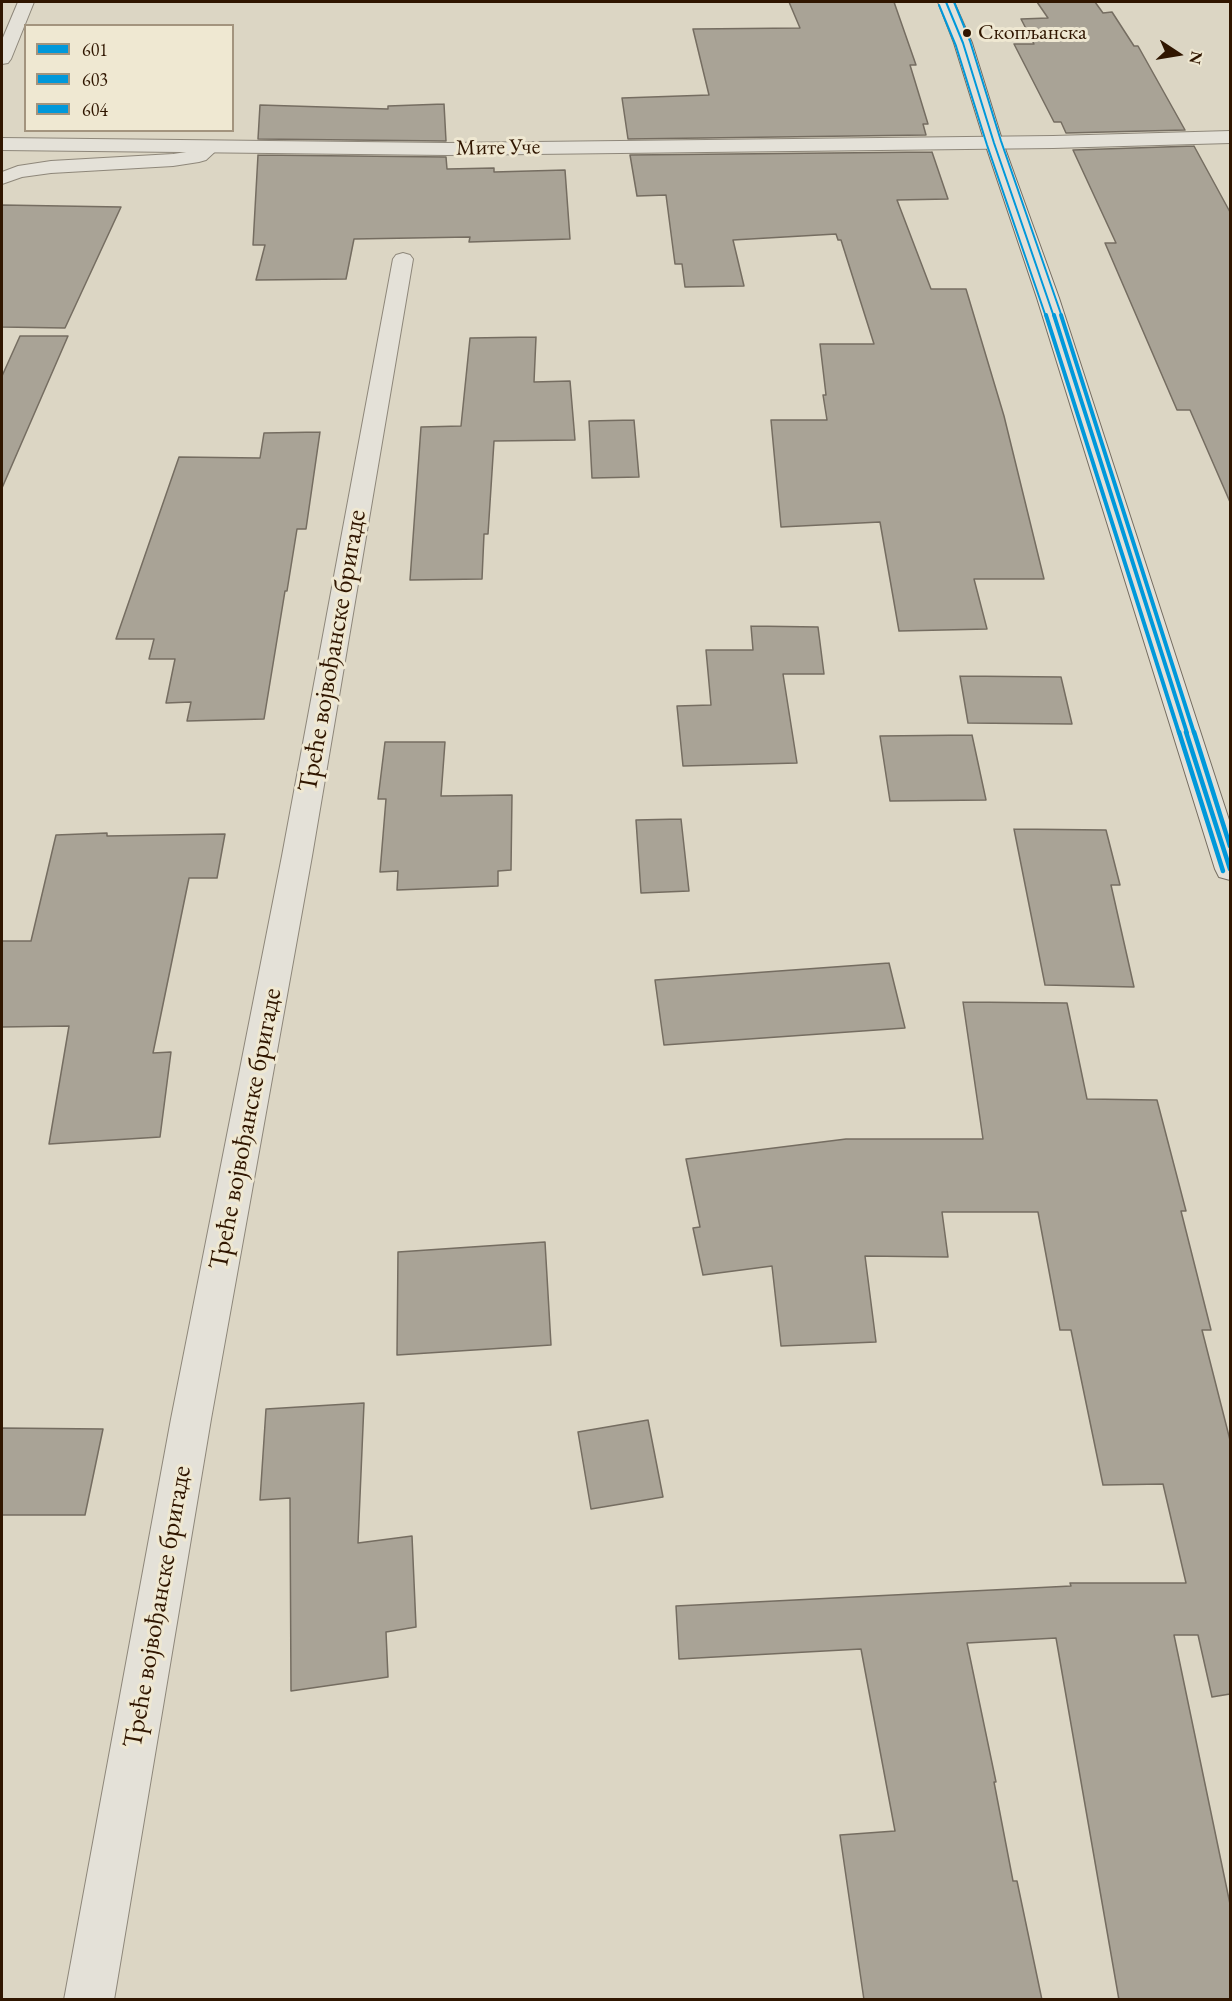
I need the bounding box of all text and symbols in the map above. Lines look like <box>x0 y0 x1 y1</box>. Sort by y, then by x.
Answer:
place label: Скопљанска <box>978 20 1087 46</box>
legend <box>24 24 234 132</box>
north arrow <box>1148 24 1208 84</box>
marker: Скопљанска <box>961 27 973 39</box>
text: 601 <box>82 38 108 61</box>
text: N <box>1184 49 1208 66</box>
text: 603 <box>82 68 108 91</box>
text: 604 <box>82 98 108 121</box>
street label: Мите Уче <box>456 134 540 162</box>
street label: Треће војвођанске бригаде <box>292 507 374 795</box>
street label: Треће војвођанске бригаде <box>203 985 289 1273</box>
street label: Треће војвођанске бригаде <box>117 1463 199 1751</box>

